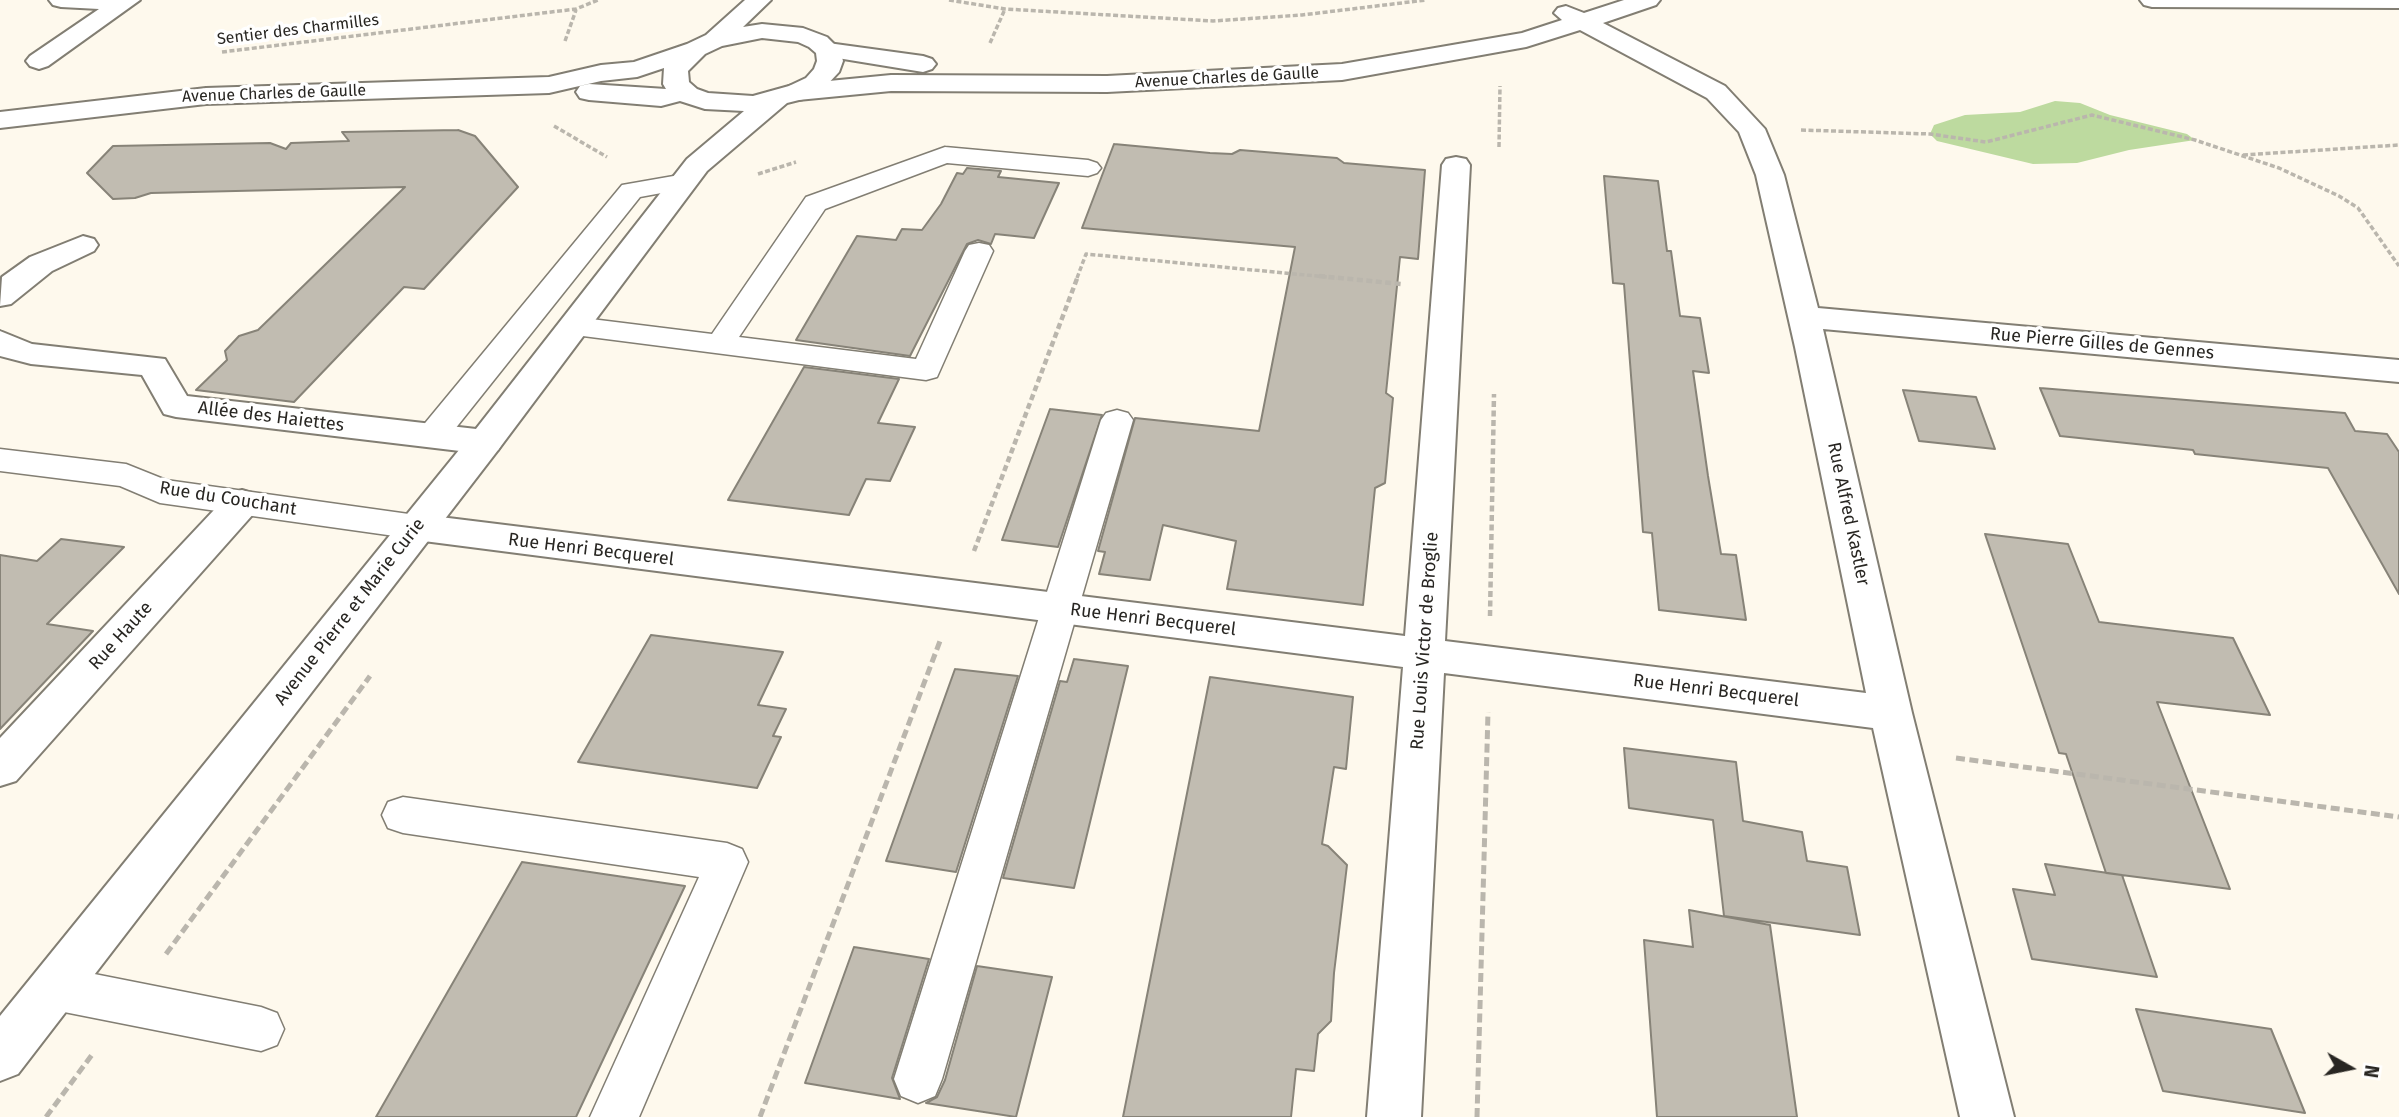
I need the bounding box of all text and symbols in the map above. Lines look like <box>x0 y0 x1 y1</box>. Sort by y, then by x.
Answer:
street label: Sentier des Charmilles <box>216 11 380 49</box>
street label: Avenue Charles de Gaulle <box>1135 64 1319 92</box>
street label: Avenue Charles de Gaulle <box>182 81 366 107</box>
street label: Rue Pierre Gilles de Gennes <box>1989 323 2215 365</box>
street label: Allée des Haiettes <box>197 397 345 437</box>
street label: Rue Alfred Kastler <box>1822 440 1874 588</box>
street label: Rue du Couchant <box>158 477 298 521</box>
street label: Avenue Pierre et Marie Curie <box>270 514 430 710</box>
street label: Rue Henri Becquerel <box>507 529 675 571</box>
street label: Rue Louis Victor de Broglie <box>1407 531 1443 751</box>
street label: Rue Haute <box>85 597 157 675</box>
street label: Rue Henri Becquerel <box>1069 599 1237 641</box>
street label: Rue Henri Becquerel <box>1632 670 1800 712</box>
north arrow <box>2315 1033 2385 1103</box>
text: N <box>2359 1063 2384 1079</box>

